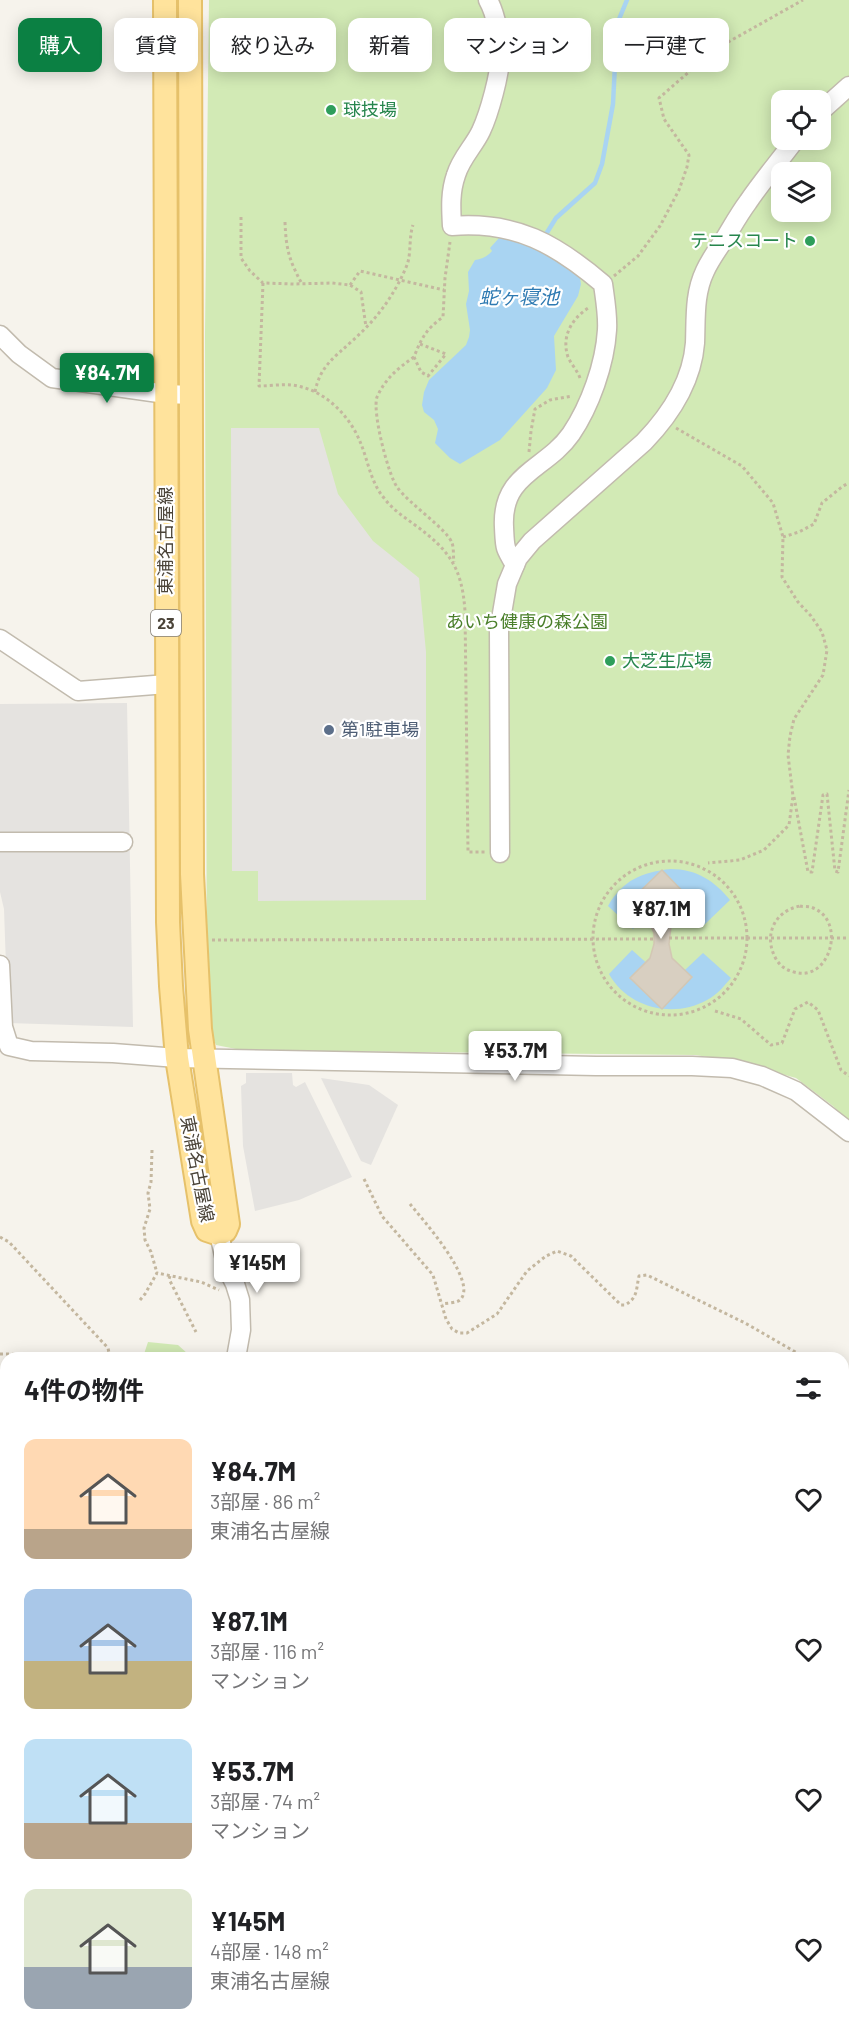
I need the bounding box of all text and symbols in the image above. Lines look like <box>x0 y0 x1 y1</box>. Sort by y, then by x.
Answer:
chip: 購入 <box>18 18 102 72</box>
chip: 賃貸 <box>114 18 198 72</box>
chip: 絞り込み <box>210 18 336 72</box>
chip: 新着 <box>348 18 432 72</box>
chip: マンション <box>444 18 591 72</box>
chip: 一戸建て <box>603 18 729 72</box>
map controls <box>771 90 831 222</box>
button: locate <box>771 90 831 150</box>
place label: 球技場 <box>343 98 397 120</box>
marker: 球技場 <box>324 103 338 117</box>
button: layers <box>771 162 831 222</box>
place label: テニスコート <box>690 229 798 251</box>
marker: テニスコート <box>803 234 817 248</box>
water label: 蛇ヶ寝池 <box>479 284 561 308</box>
pin: ¥84.7M <box>58 353 156 404</box>
text: ¥84.7M <box>74 360 140 384</box>
street label: 東浦名古屋線 <box>154 487 176 595</box>
road number: 23 <box>151 610 181 636</box>
park label: あいち健康の森公園 <box>446 610 608 632</box>
place label: 大芝生広場 <box>622 649 712 671</box>
marker: 大芝生広場 <box>603 654 617 668</box>
place label: 第1駐車場 <box>341 718 419 740</box>
marker: 第1駐車場 <box>322 723 336 737</box>
pin: ¥87.1M <box>612 889 710 940</box>
text: ¥87.1M <box>631 896 691 920</box>
pin: ¥53.7M <box>466 1031 564 1082</box>
text: ¥53.7M <box>483 1038 547 1062</box>
street label: 東浦名古屋線 <box>177 1114 219 1224</box>
pin: ¥145M <box>215 1243 299 1294</box>
text: ¥145M <box>228 1250 286 1274</box>
icon: filters <box>792 1372 825 1405</box>
text: 4件の物件 <box>24 1374 144 1405</box>
text: ¥84.7M <box>210 1455 296 1486</box>
icon: home <box>72 1463 144 1535</box>
icon: heart <box>792 1483 825 1516</box>
text: 3部屋 · 86 m² <box>210 1489 320 1513</box>
text: 東浦名古屋線 <box>210 1518 330 1542</box>
text: ¥87.1M <box>210 1605 288 1636</box>
icon: home <box>72 1613 144 1685</box>
icon: heart <box>792 1633 825 1666</box>
text: 3部屋 · 116 m² <box>210 1639 324 1663</box>
text: マンション <box>210 1668 310 1692</box>
text: ¥53.7M <box>210 1755 294 1786</box>
icon: home <box>72 1763 144 1835</box>
icon: heart <box>792 1783 825 1816</box>
text: 3部屋 · 74 m² <box>210 1789 320 1813</box>
text: マンション <box>210 1818 310 1842</box>
text: ¥145M <box>210 1905 285 1936</box>
icon: home <box>72 1913 144 1985</box>
icon: heart <box>792 1933 825 1966</box>
text: 4部屋 · 148 m² <box>210 1939 329 1963</box>
text: 東浦名古屋線 <box>210 1968 330 1992</box>

